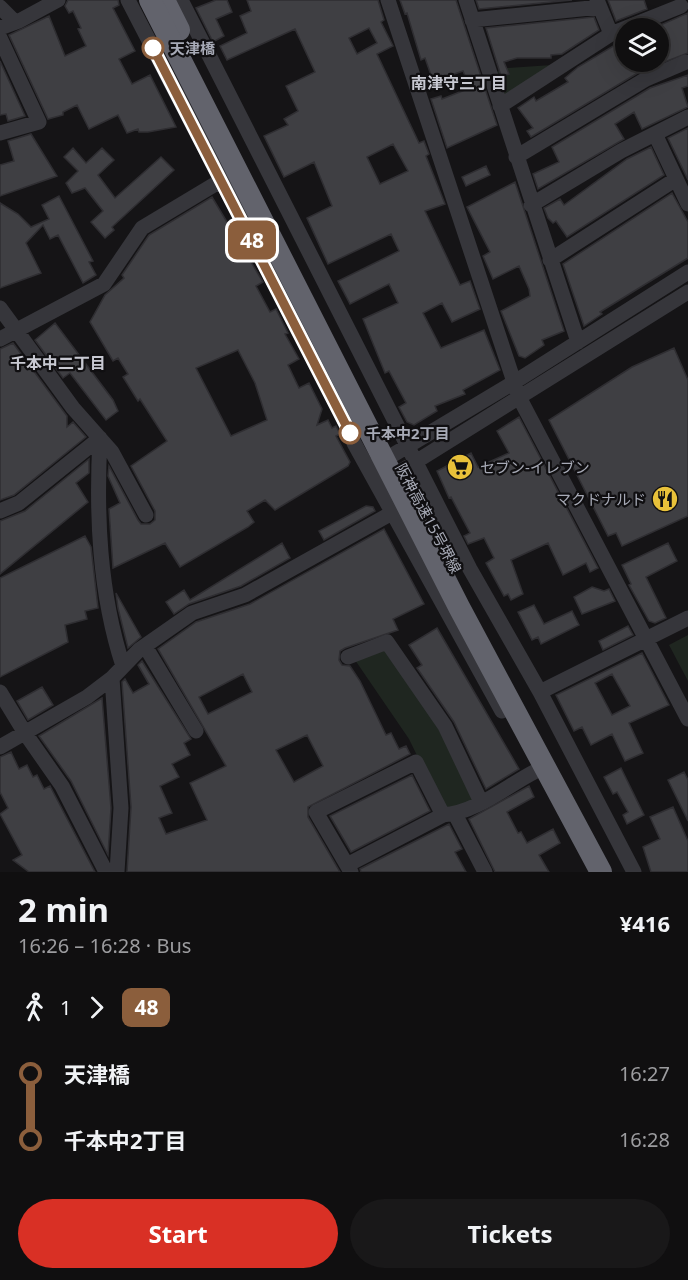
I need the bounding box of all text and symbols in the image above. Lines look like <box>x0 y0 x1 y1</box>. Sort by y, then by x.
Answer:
map controls <box>615 18 669 72</box>
button: layers <box>615 18 669 72</box>
marker: 天津橋 <box>142 37 164 59</box>
place label: 天津橋 <box>170 38 216 58</box>
district label: 南津守三丁目 <box>411 72 507 94</box>
line badge: 48 <box>225 220 279 260</box>
text: 48 <box>240 226 264 254</box>
district label: 千本中二丁目 <box>10 352 106 374</box>
marker: 千本中2丁目 <box>339 422 361 444</box>
place label: 千本中2丁目 <box>366 423 450 443</box>
supermarket icon: セブン-イレブン <box>445 452 475 482</box>
place label: セブン-イレブン <box>480 457 590 477</box>
street label: 阪神高速15号堺線 <box>391 459 467 577</box>
restaurant icon: マクドナルド <box>650 484 680 514</box>
place label: マクドナルド <box>556 489 646 509</box>
text: 2 min <box>18 887 109 932</box>
text: ¥416 <box>620 908 670 938</box>
text: 16:26 – 16:28 · Bus <box>18 932 191 959</box>
icon: walk <box>18 991 51 1024</box>
icon: forward <box>80 991 113 1024</box>
text: 48 <box>134 993 158 1021</box>
text: 1 <box>60 994 71 1021</box>
text: 天津橋 <box>64 1059 130 1089</box>
text: 16:27 <box>619 1060 670 1087</box>
text: 千本中2丁目 <box>64 1125 187 1155</box>
text: 16:28 <box>619 1126 670 1153</box>
button: Start <box>18 1199 338 1268</box>
button: Tickets <box>350 1199 670 1268</box>

